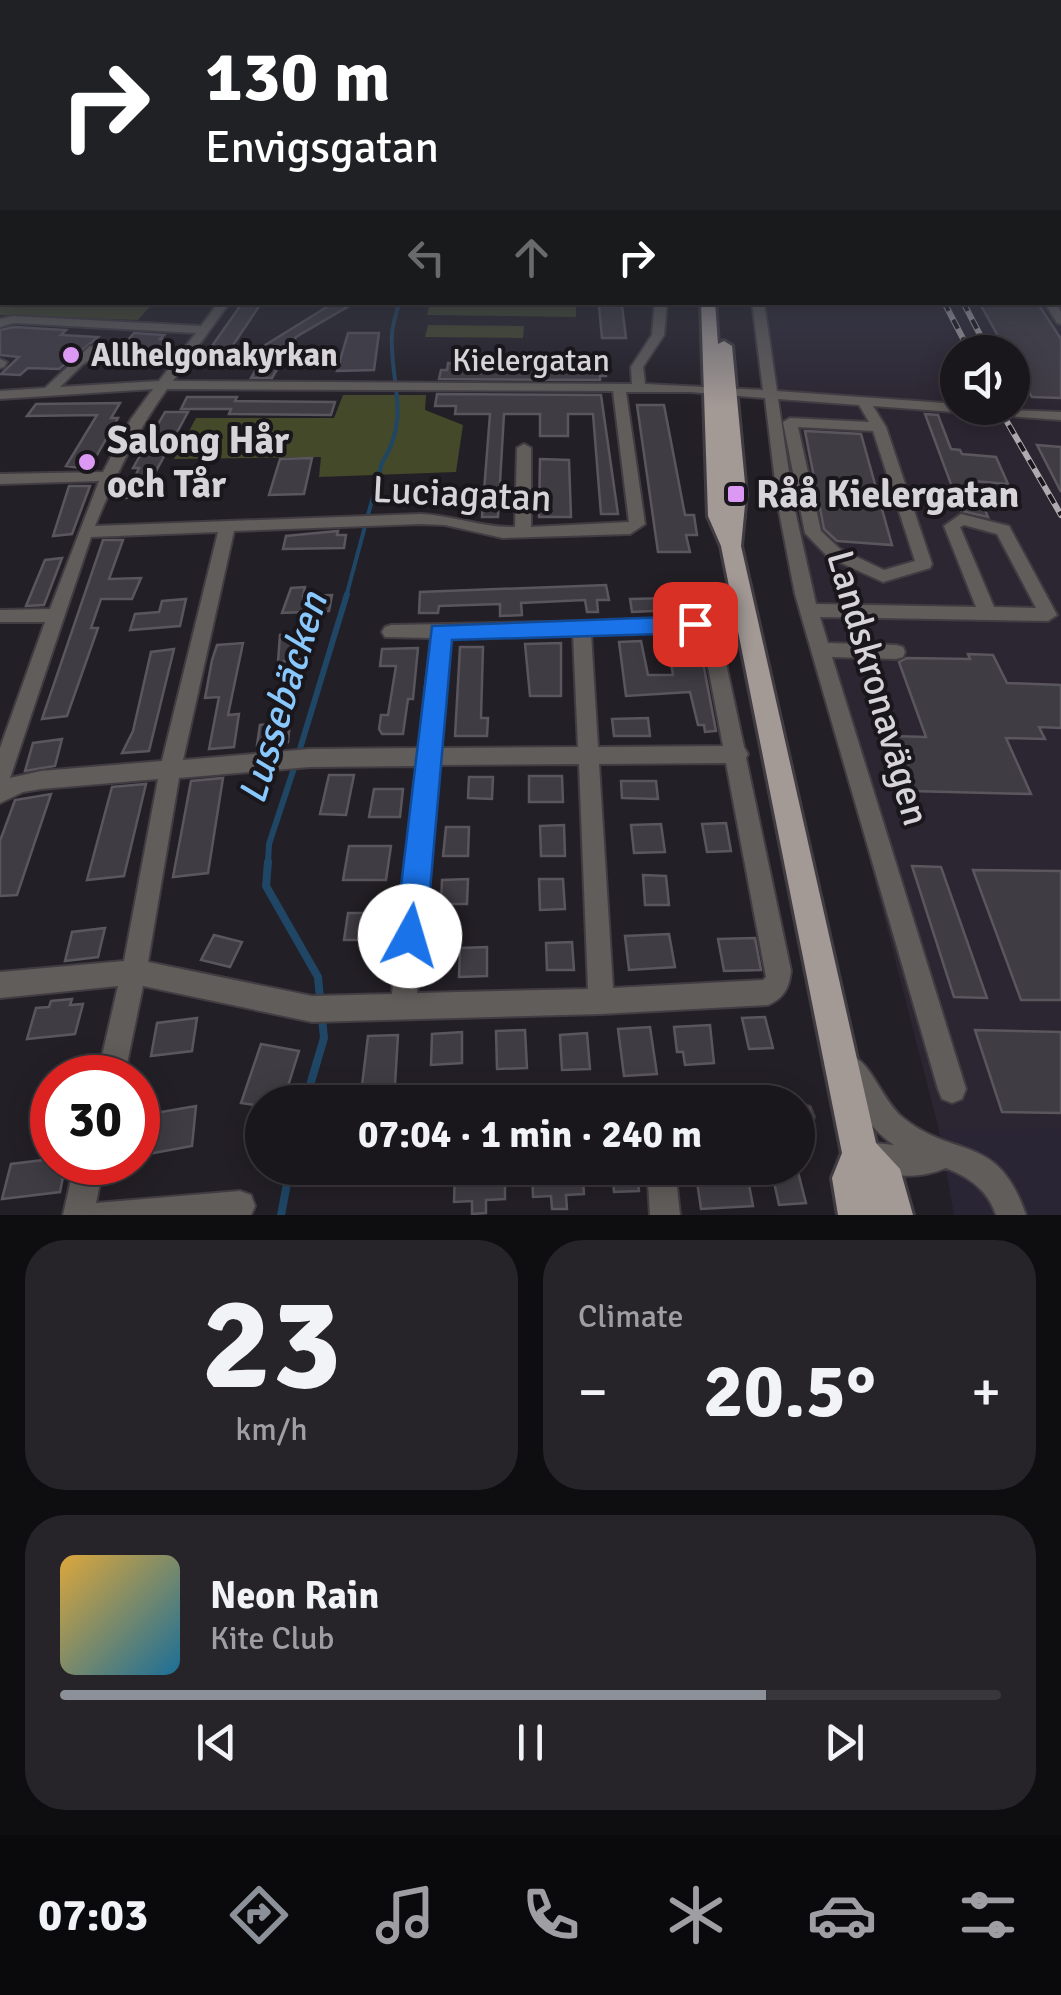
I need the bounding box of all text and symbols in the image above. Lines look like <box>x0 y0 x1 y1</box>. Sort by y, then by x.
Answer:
text: 130 m <box>205 34 390 120</box>
icon: right <box>40 40 170 170</box>
text: Envigsgatan <box>205 120 439 175</box>
icon: left <box>399 230 454 285</box>
icon: ahead <box>504 230 559 285</box>
icon: right <box>609 230 664 285</box>
map controls <box>940 335 1030 425</box>
button: sound <box>940 335 1030 425</box>
place label: Allhelgonakyrkan <box>91 336 338 375</box>
street label: Kielergatan <box>452 341 610 380</box>
marker: Allhelgonakyrkan <box>60 344 82 366</box>
place label: Salong Hår och Tår <box>107 417 290 508</box>
marker: Salong Hår och Tår <box>76 451 98 473</box>
street label: Luciagatan <box>371 466 553 522</box>
place label: Råå Kielergatan <box>756 471 1019 518</box>
marker: Råå Kielergatan <box>725 483 747 505</box>
street label: Landskronavägen <box>816 545 940 831</box>
pin <box>653 582 738 667</box>
water label: Lussebäcken <box>227 585 339 810</box>
icon: arrive <box>668 597 723 652</box>
position arrow <box>358 884 462 988</box>
speed limit sign: 30 <box>30 1055 160 1185</box>
text: 07:04 · 1 min · 240 m <box>358 1111 702 1158</box>
text: 23 <box>201 1265 342 1425</box>
text: Climate <box>578 1297 684 1336</box>
text: 20.5° <box>703 1345 876 1438</box>
text: − <box>578 1358 608 1426</box>
text: + <box>971 1358 1001 1426</box>
text: km/h <box>235 1410 308 1449</box>
text: Neon Rain <box>210 1572 379 1619</box>
text: Kite Club <box>210 1619 334 1658</box>
icon: previous <box>189 1715 244 1770</box>
icon: pause <box>503 1715 558 1770</box>
icon: next <box>817 1715 872 1770</box>
icon: directions <box>224 1880 294 1950</box>
icon: music <box>370 1880 440 1950</box>
icon: phone <box>516 1880 586 1950</box>
icon: climate <box>661 1880 731 1950</box>
icon: car <box>807 1880 877 1950</box>
icon: filters <box>953 1880 1023 1950</box>
text: 07:03 <box>38 1888 148 1943</box>

